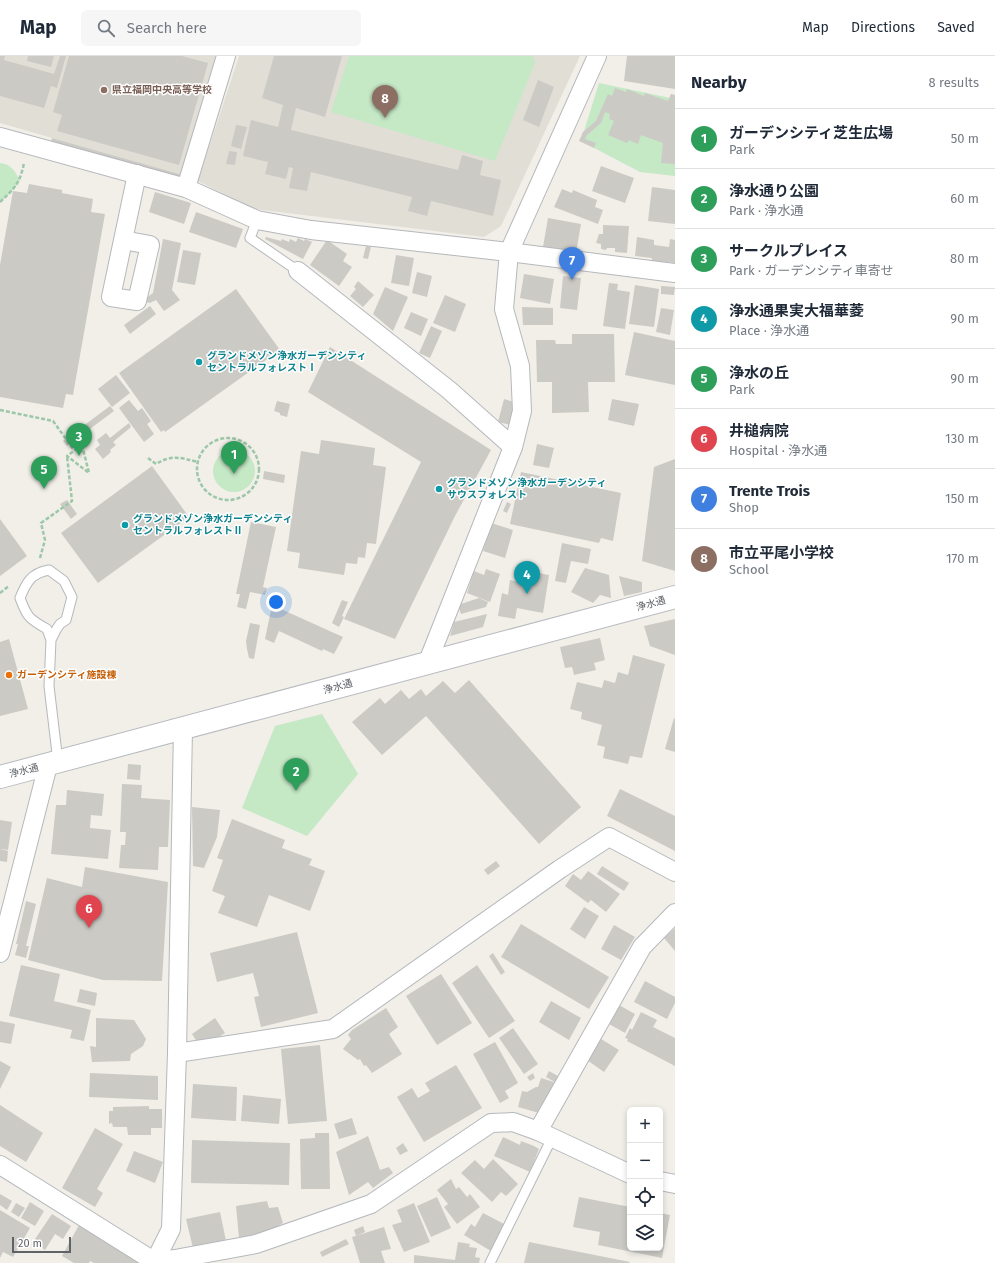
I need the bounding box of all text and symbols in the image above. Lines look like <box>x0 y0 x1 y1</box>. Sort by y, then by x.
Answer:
search box <box>81 10 361 46</box>
text: Map <box>20 16 57 39</box>
icon: search <box>95 17 117 39</box>
text: Search here <box>127 19 207 37</box>
text: Map <box>802 19 829 36</box>
text: Directions <box>851 19 915 36</box>
text: Saved <box>937 19 975 36</box>
text: Nearby <box>691 72 746 93</box>
text: 8 results <box>928 75 979 90</box>
place label: 県立福岡中央高等学校 <box>112 84 212 96</box>
marker: 県立福岡中央高等学校 <box>99 85 109 95</box>
pin: 8 <box>372 85 398 118</box>
text: ガーデンシティ芝生広場 <box>729 124 893 142</box>
text: 1 <box>701 131 707 146</box>
text: 50 m <box>951 131 979 146</box>
text: Park <box>729 142 755 157</box>
text: 浄水通り公園 <box>729 182 819 200</box>
text: 2 <box>701 191 707 206</box>
text: 60 m <box>950 191 979 206</box>
text: Park · 浄水通 <box>729 203 804 218</box>
text: サークルプレイス <box>729 242 848 260</box>
pin: 7 <box>559 247 585 280</box>
text: 3 <box>701 251 707 266</box>
text: 80 m <box>950 251 979 266</box>
text: Park · ガーデンシティ車寄せ <box>729 263 894 278</box>
text: 浄水通果実大福華菱 <box>729 302 864 320</box>
text: 4 <box>700 311 708 326</box>
text: 90 m <box>950 311 979 326</box>
text: Place · 浄水通 <box>729 323 809 338</box>
place label: グランドメゾン浄水ガーデンシティ セントラルフォレストⅠ <box>207 350 366 374</box>
marker: グランドメゾン浄水ガーデンシティ セントラルフォレストⅠ <box>194 357 204 367</box>
text: 浄水の丘 <box>729 364 789 382</box>
text: 5 <box>701 371 707 386</box>
text: 90 m <box>950 371 979 386</box>
text: Park <box>729 382 755 397</box>
text: 井槌病院 <box>729 422 789 440</box>
pin: 3 <box>66 423 92 456</box>
text: 6 <box>700 431 708 446</box>
text: 130 m <box>945 431 979 446</box>
pin: 1 <box>221 441 247 474</box>
text: Hospital · 浄水通 <box>729 443 827 458</box>
pin: 5 <box>31 456 57 489</box>
place label: グランドメゾン浄水ガーデンシティ サウスフォレスト <box>447 477 606 501</box>
text: Trente Trois <box>729 482 810 500</box>
marker: グランドメゾン浄水ガーデンシティ サウスフォレスト <box>434 484 444 494</box>
text: 7 <box>701 491 707 506</box>
text: 150 m <box>945 491 979 506</box>
text: Shop <box>729 500 759 515</box>
place label: グランドメゾン浄水ガーデンシティ セントラルフォレストⅡ <box>133 513 292 537</box>
marker: グランドメゾン浄水ガーデンシティ セントラルフォレストⅡ <box>120 520 130 530</box>
text: 市立平尾小学校 <box>729 544 834 562</box>
text: 8 <box>700 551 708 566</box>
text: 170 m <box>946 551 979 566</box>
pin: 4 <box>514 561 540 594</box>
text: School <box>729 562 769 577</box>
your location <box>266 592 286 612</box>
street label: 浄水通 <box>635 594 667 614</box>
place label: ガーデンシティ施設棟 <box>17 669 116 681</box>
marker: ガーデンシティ施設棟 <box>4 670 14 680</box>
street label: 浄水通 <box>322 677 354 697</box>
pin: 2 <box>283 758 309 791</box>
street label: 浄水通 <box>8 762 40 780</box>
pin: 6 <box>76 895 102 928</box>
map controls <box>627 1107 663 1251</box>
button: + <box>627 1107 663 1143</box>
button: − <box>627 1143 663 1179</box>
button: locate <box>627 1179 663 1215</box>
button: layers <box>627 1215 663 1251</box>
scale bar <box>12 1235 71 1254</box>
text: 20 m <box>18 1237 42 1250</box>

